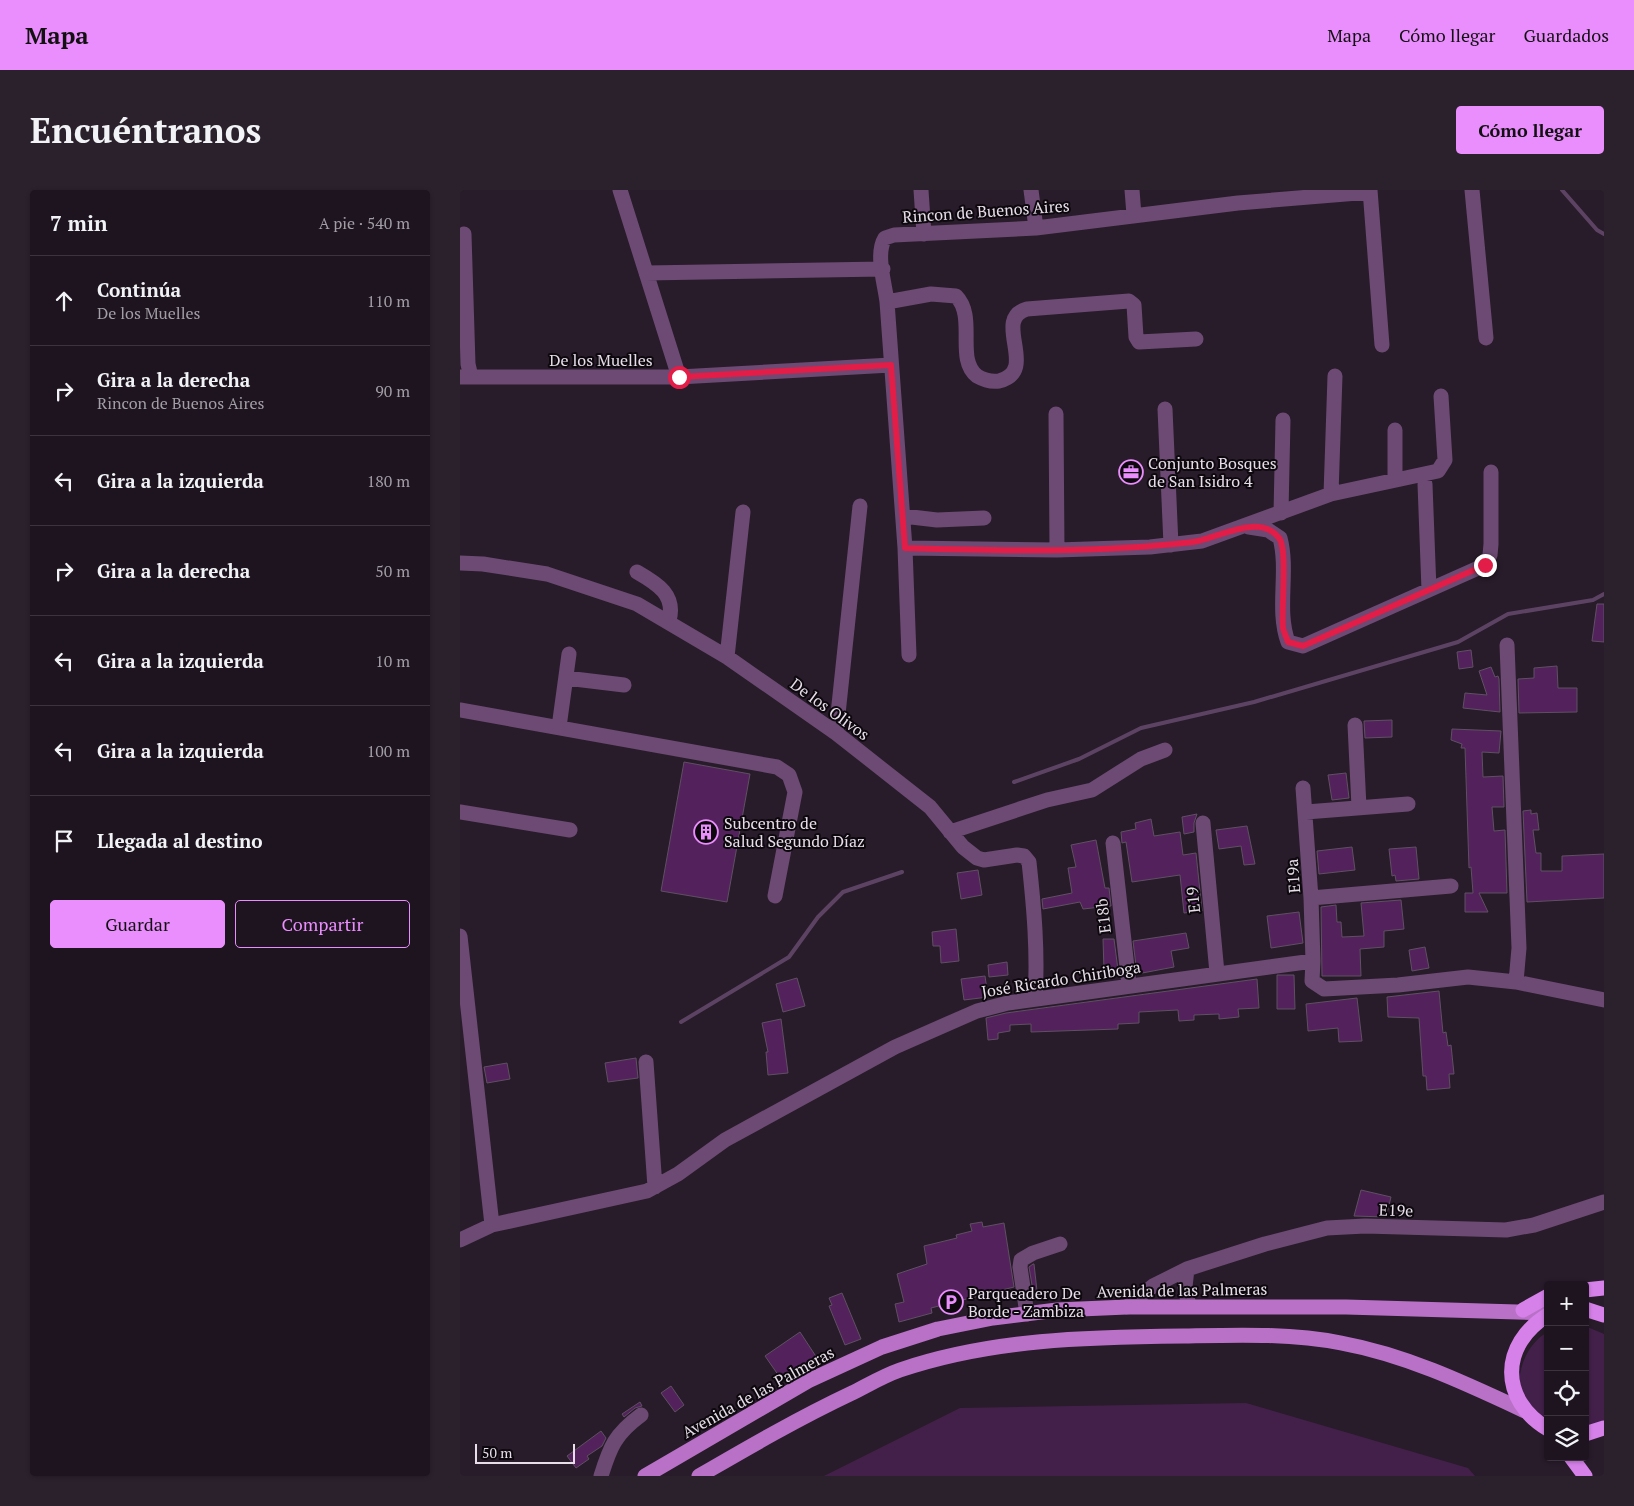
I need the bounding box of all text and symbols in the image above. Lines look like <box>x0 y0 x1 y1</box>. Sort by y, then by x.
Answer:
text: Mapa <box>25 19 89 51</box>
text: Mapa <box>1327 23 1371 47</box>
text: Cómo llegar <box>1399 23 1495 47</box>
text: Guardados <box>1523 23 1609 47</box>
button: Cómo llegar <box>1456 106 1604 154</box>
text: Encuéntranos <box>30 107 261 153</box>
street label: Rincon de Buenos Aires <box>902 194 1070 228</box>
text: 7 min <box>50 209 107 237</box>
text: A pie · 540 m <box>319 212 410 234</box>
text: Continúa <box>97 277 181 302</box>
icon: ahead <box>50 287 78 315</box>
text: 110 m <box>367 290 410 312</box>
text: De los Muelles <box>97 302 200 324</box>
street label: De los Muelles <box>549 349 653 371</box>
route start <box>668 366 691 389</box>
text: Gira a la derecha <box>97 367 250 392</box>
icon: right <box>50 377 78 405</box>
text: 90 m <box>375 380 410 402</box>
text: Rincon de Buenos Aires <box>97 392 265 414</box>
place label: Conjunto Bosques de San Isidro 4 <box>1148 452 1277 492</box>
office icon: Conjunto Bosques de San Isidro 4 <box>1118 459 1144 485</box>
icon: left <box>50 467 78 495</box>
text: Gira a la izquierda <box>97 468 264 493</box>
text: 180 m <box>367 470 410 492</box>
route end <box>1474 554 1497 577</box>
icon: right <box>50 557 78 585</box>
text: Gira a la derecha <box>97 558 250 583</box>
text: 50 m <box>375 560 410 582</box>
icon: left <box>50 647 78 675</box>
text: Gira a la izquierda <box>97 648 264 673</box>
text: 10 m <box>375 650 410 672</box>
street label: De los Olivos <box>786 673 874 745</box>
icon: left <box>50 737 78 765</box>
text: Gira a la izquierda <box>97 738 264 763</box>
text: 100 m <box>367 740 410 762</box>
place label: Subcentro de Salud Segundo Díaz <box>724 812 865 852</box>
building icon: Subcentro de Salud Segundo Díaz <box>693 819 719 845</box>
icon: arrive <box>50 827 78 855</box>
text: Llegada al destino <box>97 828 263 853</box>
street label: E19a <box>1281 858 1305 894</box>
street label: E19 <box>1181 886 1205 914</box>
street label: E18b <box>1090 897 1116 935</box>
button: Guardar <box>50 900 225 948</box>
button: Compartir <box>235 900 410 948</box>
street label: José Ricardo Chiriboga <box>980 956 1142 1002</box>
street label: E19e <box>1378 1198 1414 1222</box>
street label: Avenida de las Palmeras <box>1096 1278 1268 1302</box>
map controls <box>1544 1281 1589 1461</box>
button: + <box>1544 1281 1589 1326</box>
place label: Parqueadero De Borde - Zambiza <box>968 1282 1084 1322</box>
parking icon: Parqueadero De Borde - Zambiza <box>938 1289 964 1315</box>
button: − <box>1544 1326 1589 1371</box>
street label: Avenida de las Palmeras <box>678 1341 838 1443</box>
button: locate <box>1544 1371 1589 1416</box>
button: layers <box>1544 1416 1589 1461</box>
scale bar <box>475 1441 575 1464</box>
text: 50 m <box>482 1443 512 1462</box>

